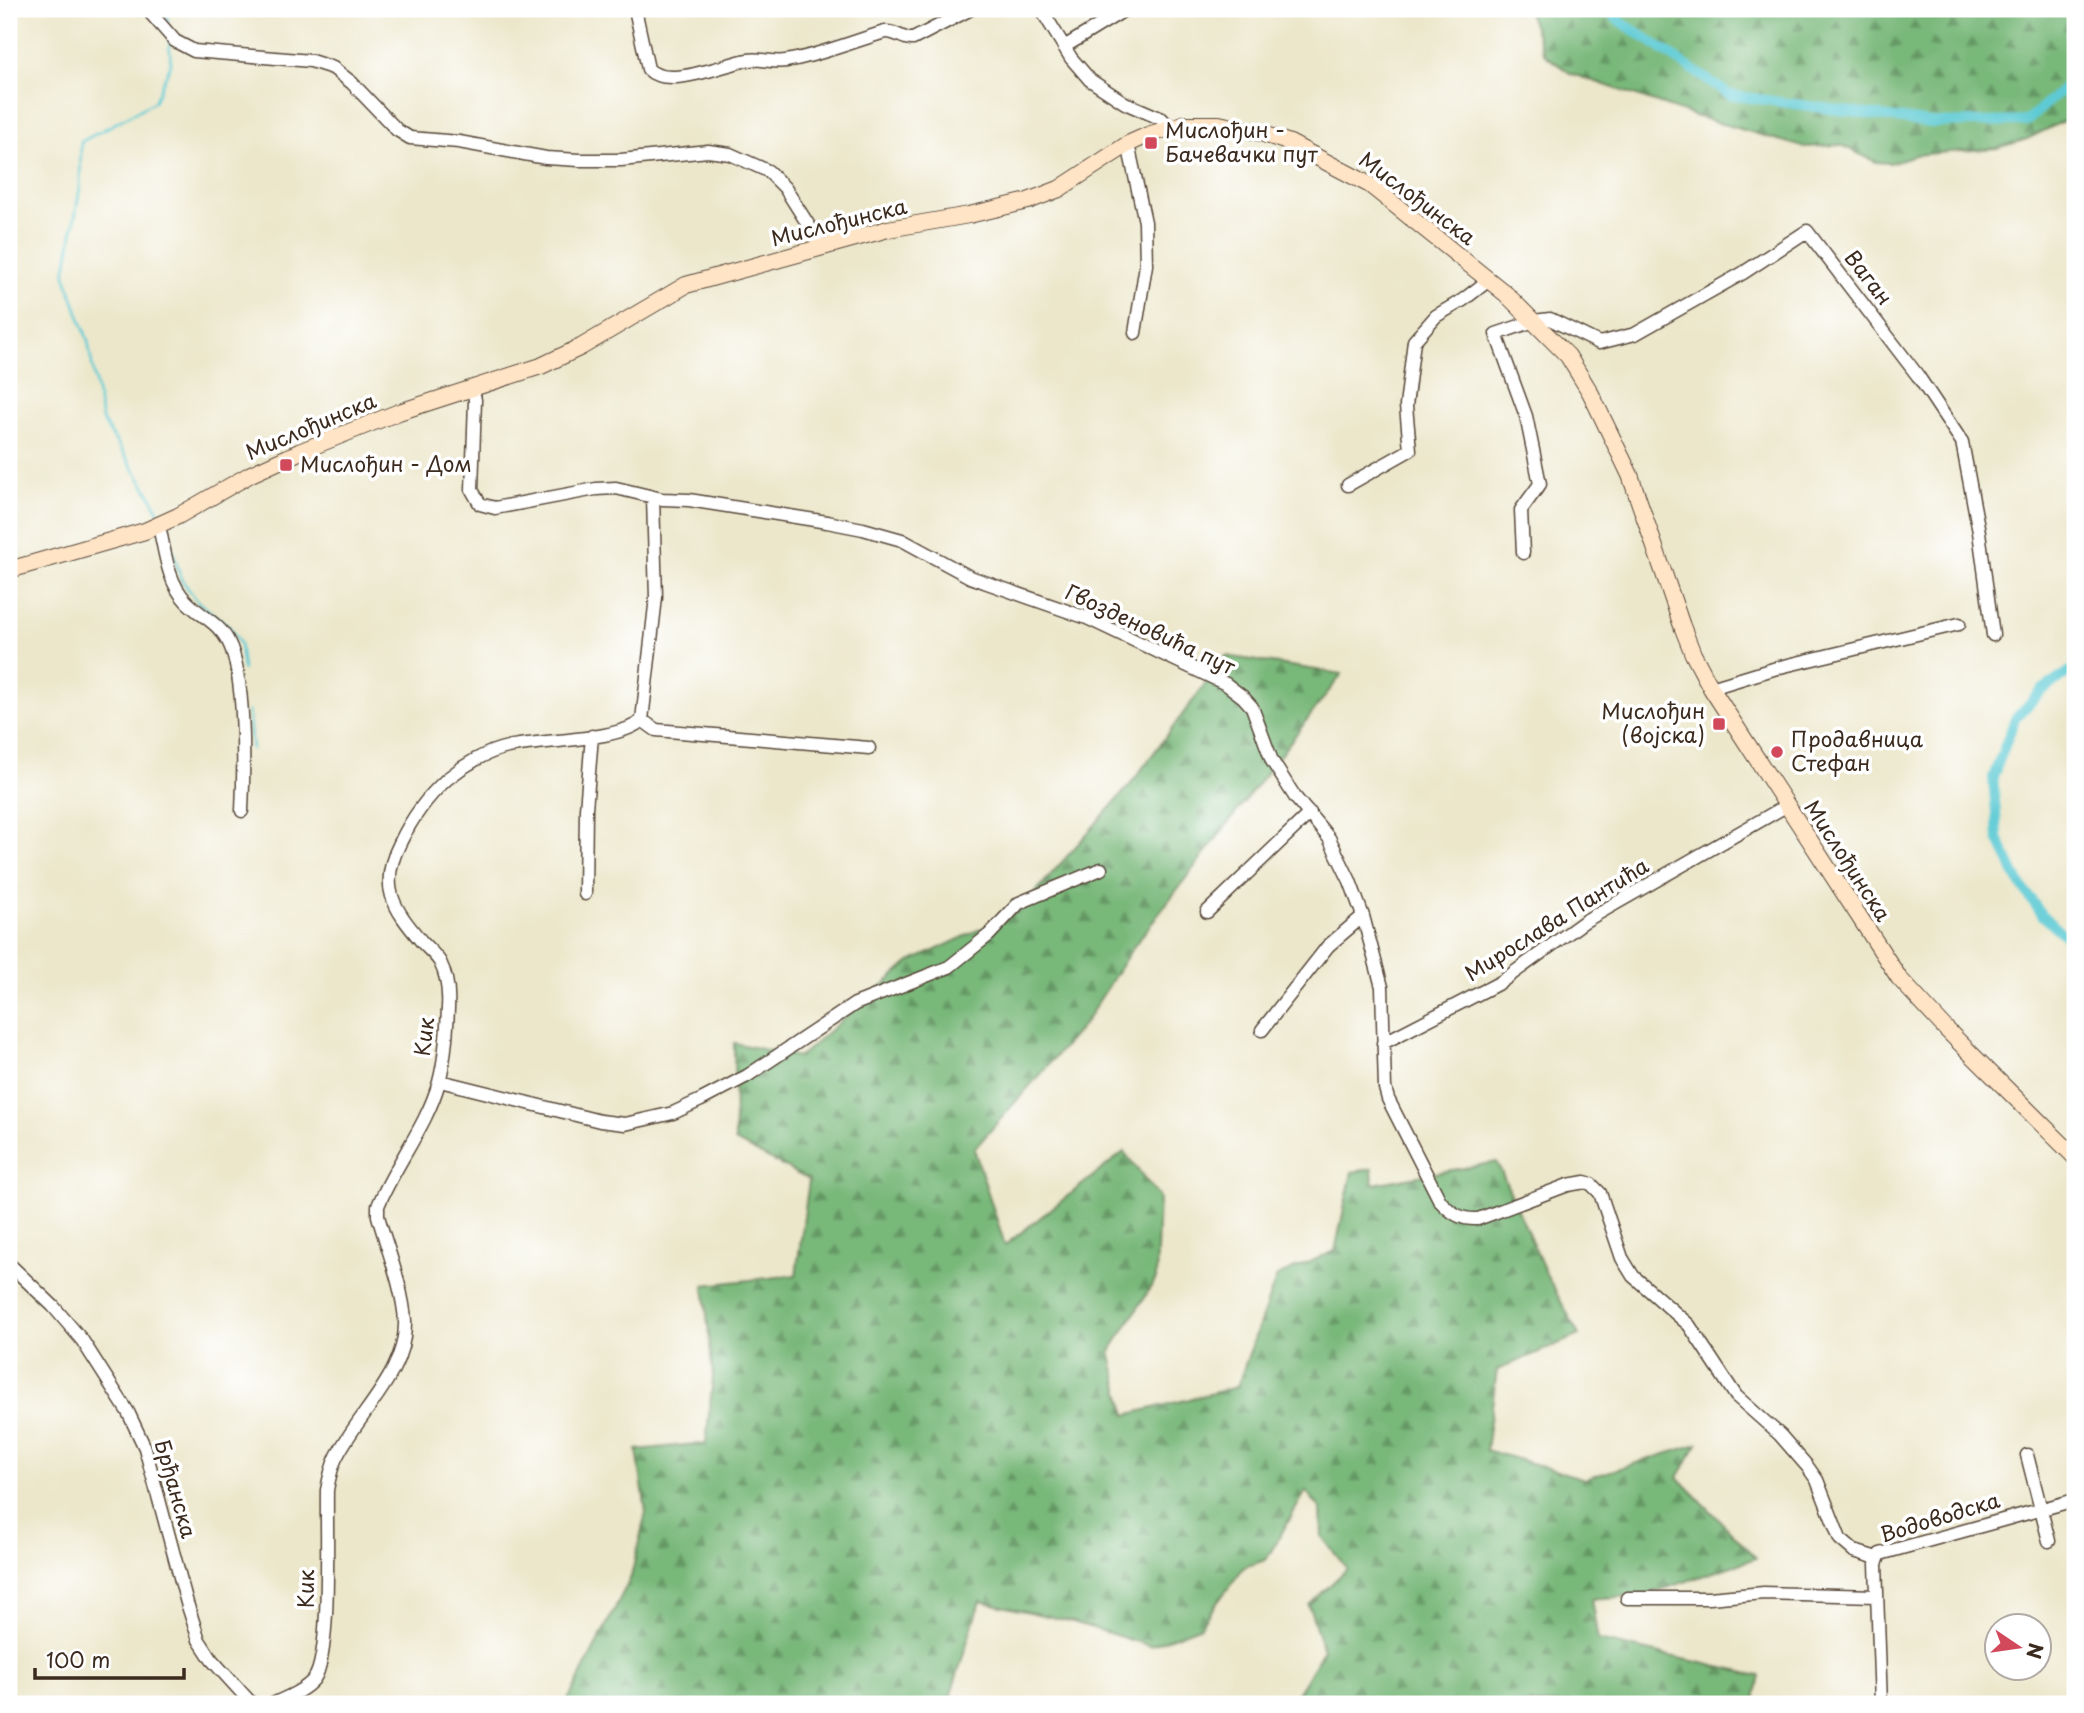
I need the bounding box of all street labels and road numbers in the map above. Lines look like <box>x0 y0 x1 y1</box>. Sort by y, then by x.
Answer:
street label: Мислођинска <box>1353 143 1483 252</box>
street label: Мислођинска <box>767 189 910 253</box>
street label: Ваган <box>1838 242 1901 311</box>
street label: Мислођинска <box>240 383 380 467</box>
street label: Гвозденовића пут <box>1061 575 1242 682</box>
street label: Мислођинска <box>1797 793 1900 927</box>
street label: Мирослава Пантића <box>1458 848 1655 988</box>
street label: Кик <box>405 1016 441 1058</box>
street label: Брђанска <box>148 1435 206 1541</box>
street label: Водоводска <box>1876 1483 2003 1549</box>
street label: Кик <box>289 1570 321 1608</box>

